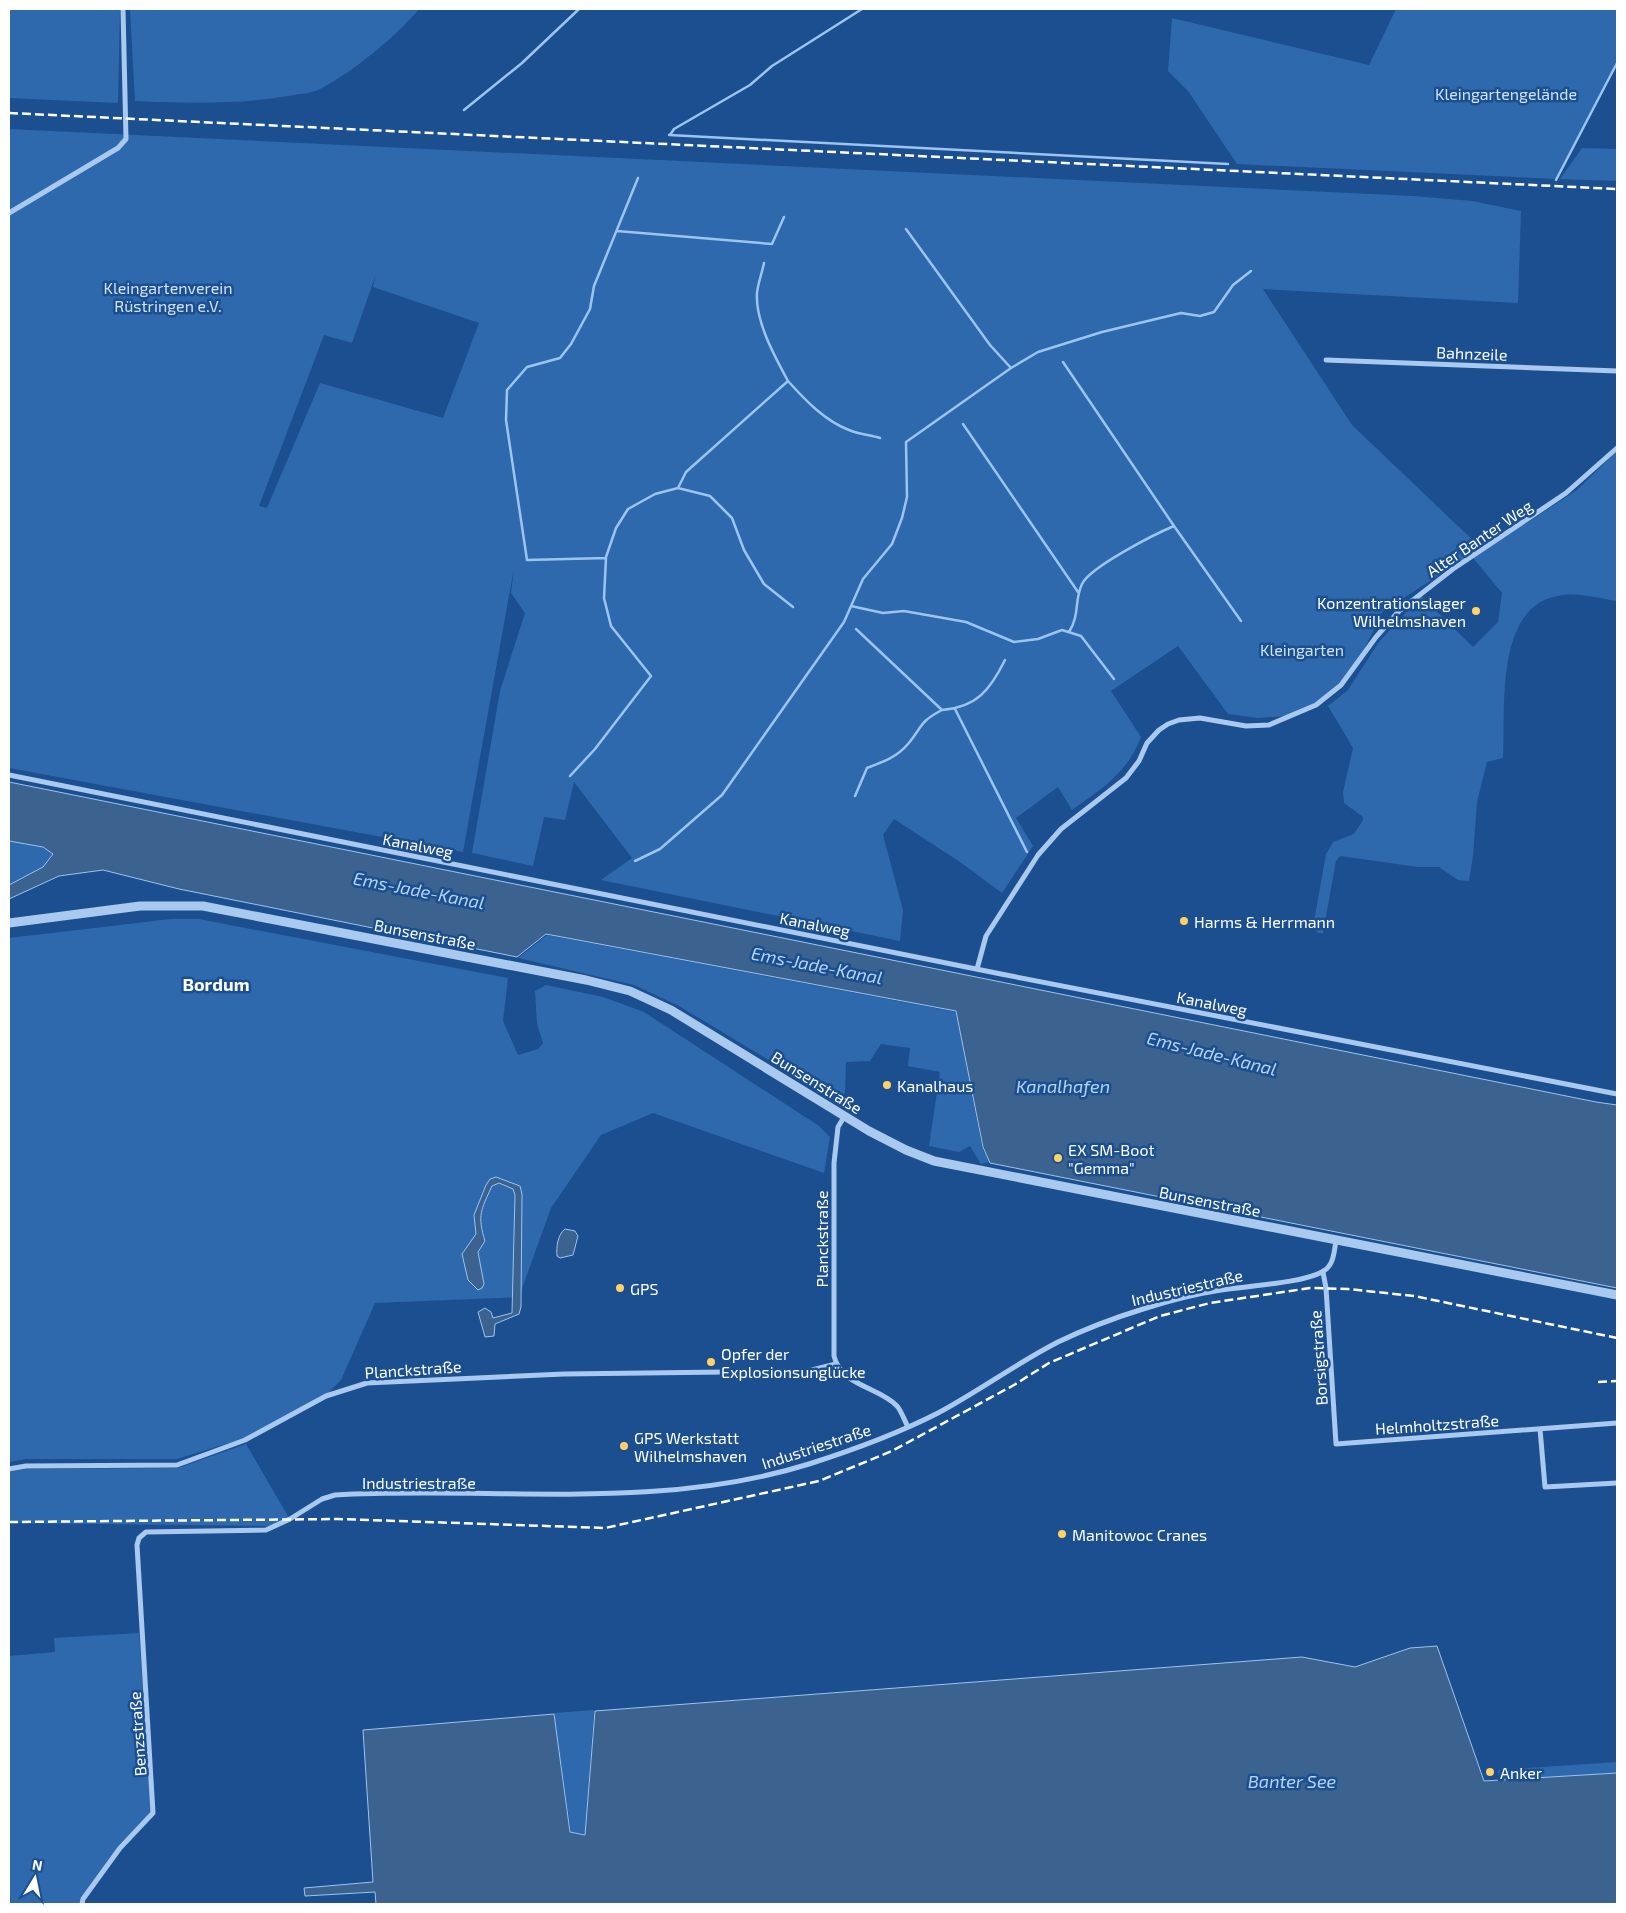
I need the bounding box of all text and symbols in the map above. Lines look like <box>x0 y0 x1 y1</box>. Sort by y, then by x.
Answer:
park label: Kleingartengelände <box>1435 84 1577 103</box>
park label: Kleingartenverein Rüstringen e.V. <box>103 278 233 315</box>
street label: Bahnzeile <box>1436 342 1508 364</box>
street label: Alter Banter Weg <box>1423 496 1536 580</box>
place label: Konzentrationslager Wilhelmshaven <box>1317 593 1467 630</box>
marker: Konzentrationslager Wilhelmshaven <box>1470 605 1482 617</box>
park label: Kleingarten <box>1260 640 1344 659</box>
street label: Kanalweg <box>381 829 455 861</box>
water label: Ems-Jade-Kanal <box>351 866 487 914</box>
street label: Kanalweg <box>778 908 852 940</box>
place label: Harms & Herrmann <box>1194 912 1335 931</box>
street label: Bunsenstraße <box>373 915 477 953</box>
marker: Harms & Herrmann <box>1178 915 1190 927</box>
water label: Ems-Jade-Kanal <box>749 941 885 989</box>
district label: Bordum <box>182 973 250 995</box>
street label: Kanalweg <box>1175 987 1249 1019</box>
water label: Ems-Jade-Kanal <box>1145 1026 1279 1080</box>
street label: Bunsenstraße <box>768 1047 866 1117</box>
water label: Kanalhafen <box>1016 1075 1110 1097</box>
place label: Kanalhaus <box>897 1076 973 1095</box>
marker: Kanalhaus <box>881 1079 893 1091</box>
place label: EX SM-Boot "Gemma" <box>1068 1140 1155 1177</box>
marker: EX SM-Boot "Gemma" <box>1052 1152 1064 1164</box>
street label: Bunsenstraße <box>1158 1182 1262 1220</box>
street label: Planckstraße <box>812 1190 831 1288</box>
street label: Industriestraße <box>1129 1265 1245 1309</box>
place label: GPS <box>630 1279 658 1298</box>
marker: GPS <box>614 1282 626 1294</box>
street label: Borsigstraße <box>1305 1310 1331 1406</box>
place label: Opfer der Explosionsunglücke <box>721 1344 866 1381</box>
street label: Planckstraße <box>364 1356 462 1382</box>
marker: Opfer der Explosionsunglücke <box>705 1356 717 1368</box>
street label: Helmholtzstraße <box>1374 1410 1500 1438</box>
street label: Industriestraße <box>759 1419 873 1473</box>
place label: GPS Werkstatt Wilhelmshaven <box>634 1428 747 1465</box>
marker: GPS Werkstatt Wilhelmshaven <box>618 1440 630 1452</box>
street label: Industriestraße <box>362 1473 476 1492</box>
place label: Manitowoc Cranes <box>1072 1525 1207 1544</box>
marker: Manitowoc Cranes <box>1056 1528 1068 1540</box>
street label: Benzstraße <box>125 1691 149 1777</box>
place label: Anker <box>1500 1763 1543 1782</box>
marker: Anker <box>1484 1766 1496 1778</box>
water label: Banter See <box>1248 1770 1337 1792</box>
north arrow <box>10 1853 60 1903</box>
text: N <box>31 1855 44 1874</box>

